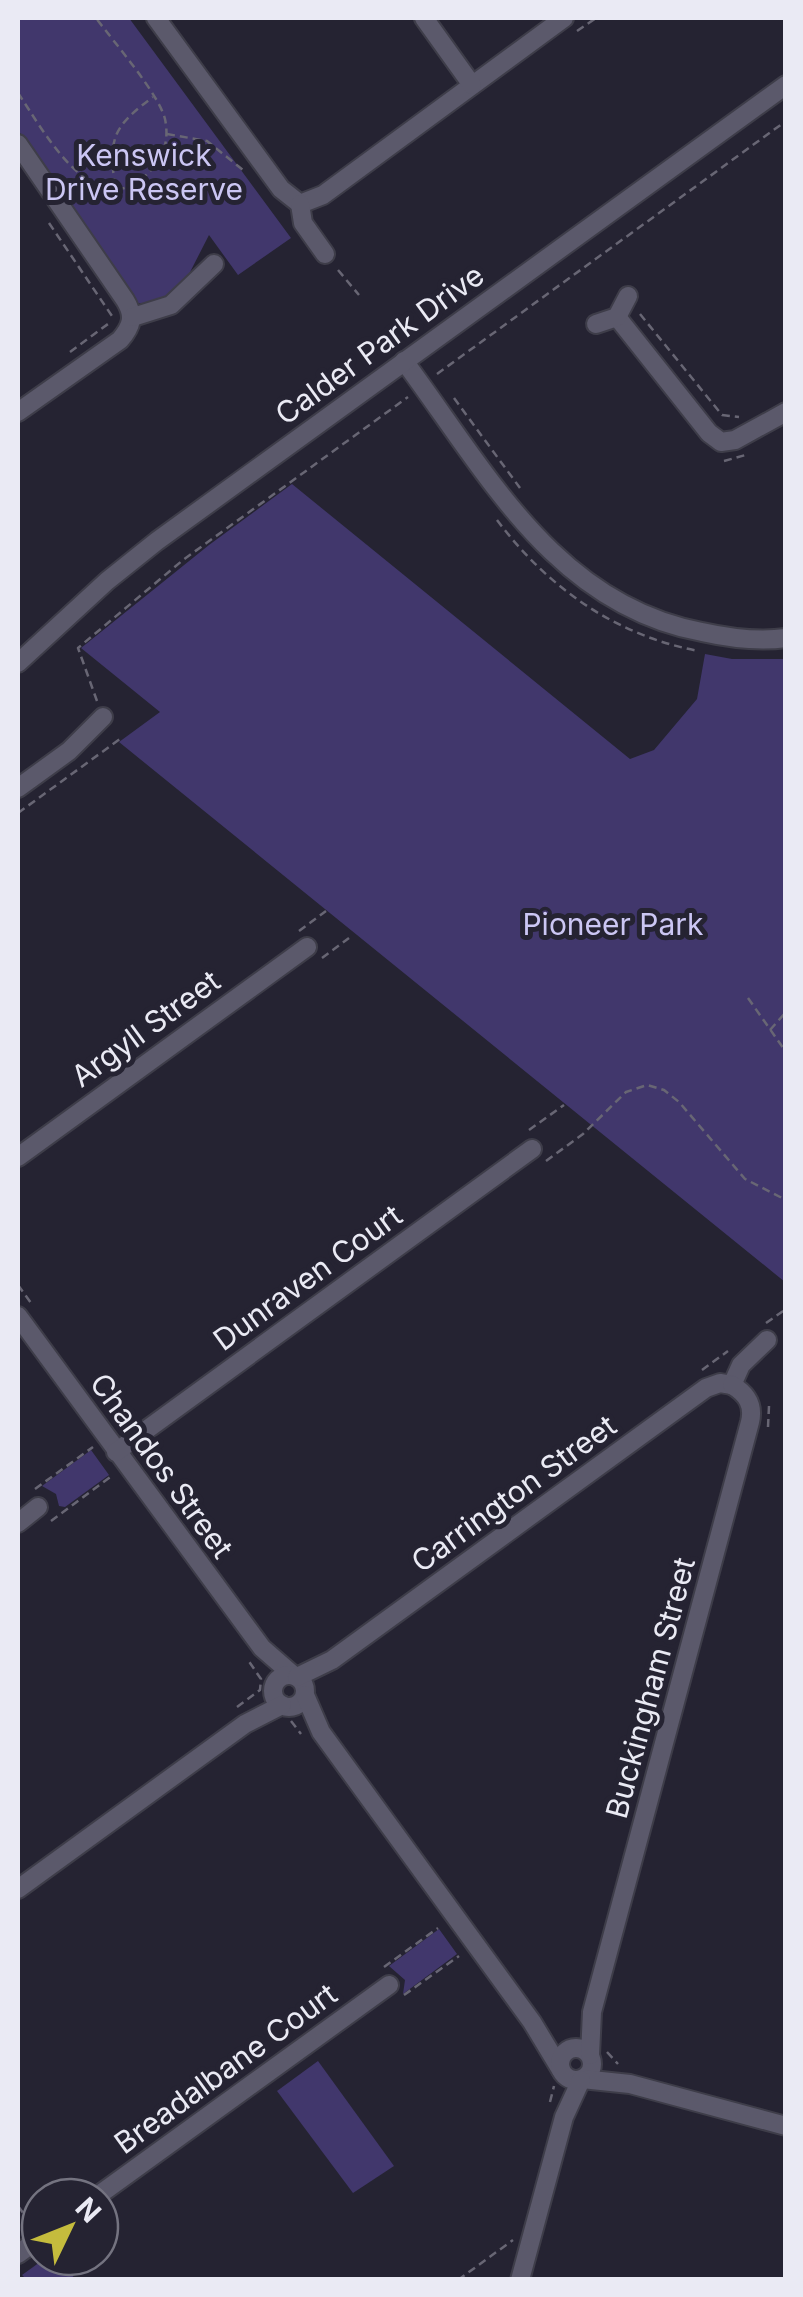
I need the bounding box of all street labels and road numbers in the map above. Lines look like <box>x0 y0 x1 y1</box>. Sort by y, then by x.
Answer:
street label: Calder Park Drive <box>268 257 491 432</box>
street label: Argyll Street <box>64 962 227 1094</box>
street label: Dunraven Court <box>206 1197 409 1358</box>
street label: Chandos Street <box>83 1366 241 1565</box>
street label: Carrington Street <box>404 1407 623 1579</box>
street label: Buckingham Street <box>598 1553 702 1822</box>
street label: Breadalbane Court <box>107 1975 344 2161</box>

